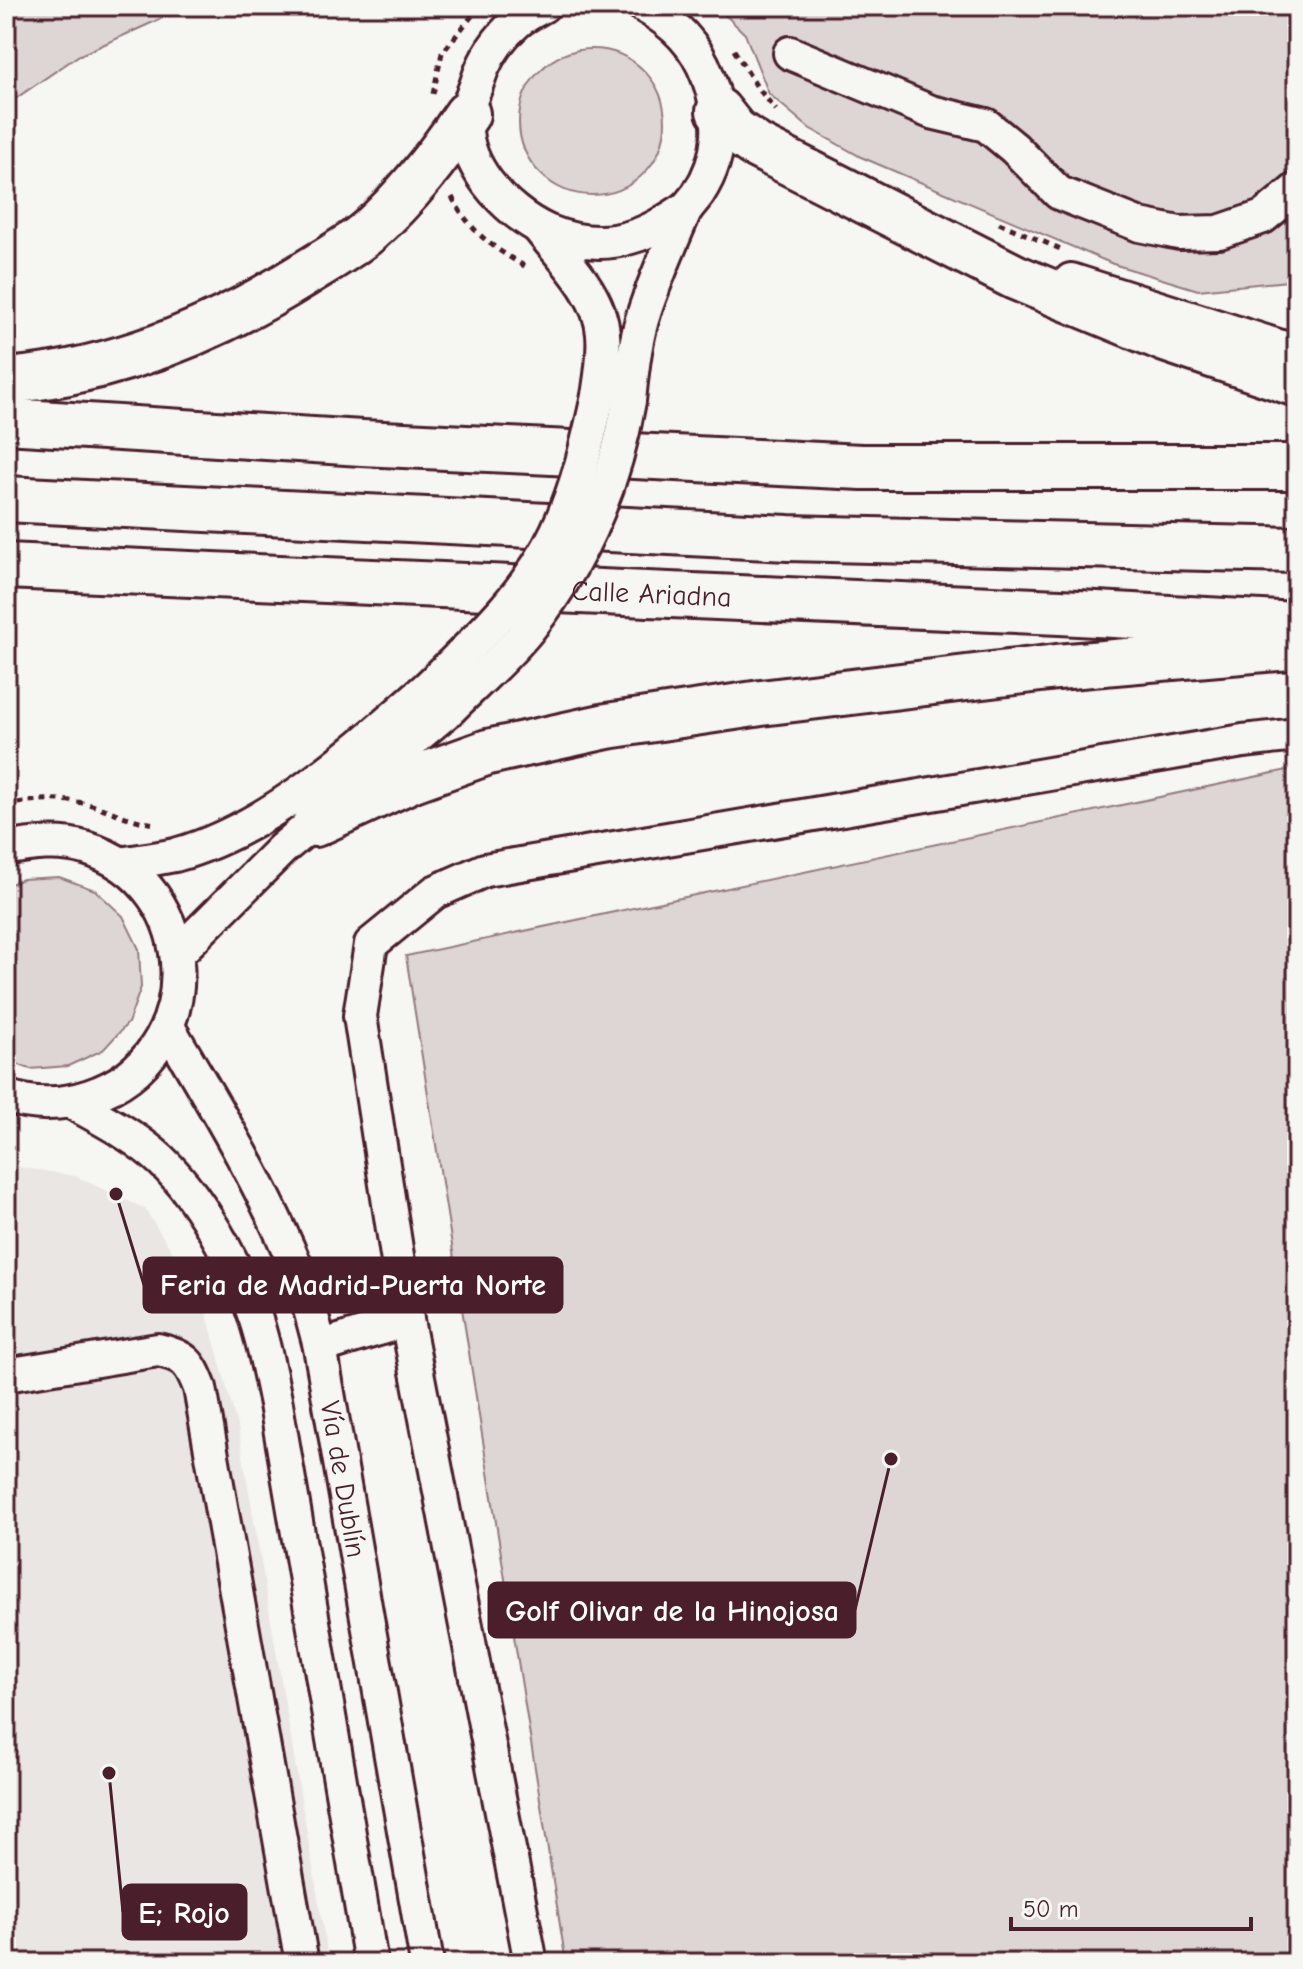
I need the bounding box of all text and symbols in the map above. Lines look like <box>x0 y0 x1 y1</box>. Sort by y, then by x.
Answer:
street label: Calle Ariadna <box>571 575 732 614</box>
callout: Feria de Madrid-Puerta Norte <box>144 1258 562 1312</box>
text: Feria de Madrid-Puerta Norte <box>160 1268 546 1303</box>
street label: Vía de Dublín <box>314 1398 372 1560</box>
callout: Golf Olivar de la Hinojosa <box>489 1583 855 1637</box>
text: Golf Olivar de la Hinojosa <box>505 1594 839 1629</box>
scale bar <box>1011 1881 1251 1931</box>
callout: E; Rojo <box>123 1885 246 1939</box>
text: 50 m <box>1023 1895 1079 1923</box>
text: E; Rojo <box>138 1896 230 1931</box>

